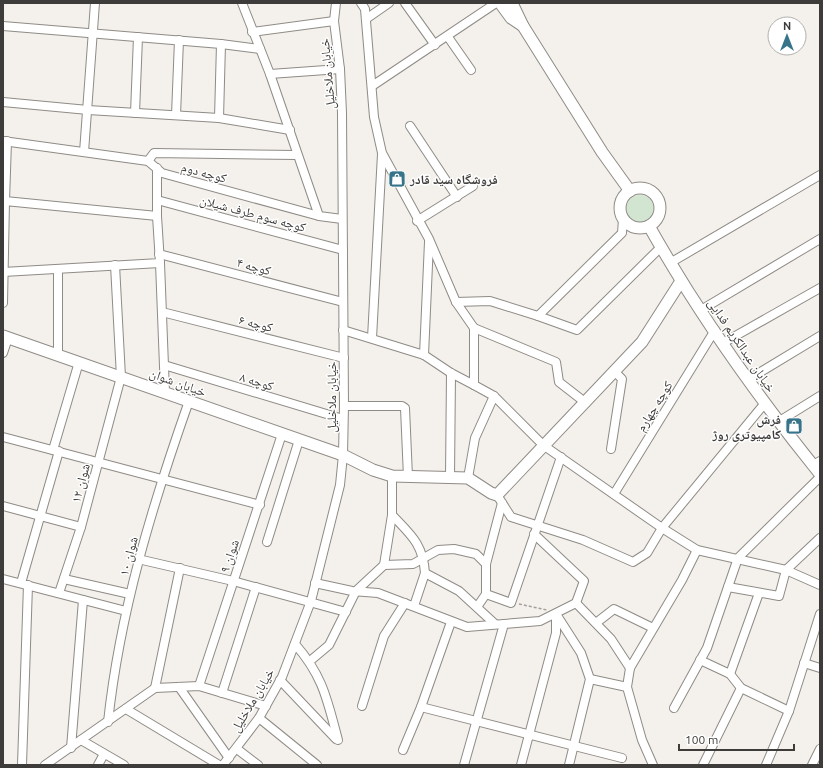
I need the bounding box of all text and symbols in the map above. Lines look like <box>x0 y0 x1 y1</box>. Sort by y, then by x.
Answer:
north arrow <box>767 16 807 56</box>
text: N <box>783 20 791 32</box>
street label: خیابان ملاخلیل <box>317 38 339 110</box>
street label: کوچه دوم <box>179 159 229 187</box>
shop icon: فروشگاه سید قادر <box>387 169 407 189</box>
place label: فروشگاه سید قادر <box>409 172 498 187</box>
street label: کوچه سوم طرف شیلان <box>198 192 308 236</box>
street label: کوچه ۴ <box>235 255 273 279</box>
street label: خیابان عبدالکریم فدایی <box>704 296 778 396</box>
street label: کوچه ۶ <box>237 312 275 336</box>
street label: خیابان ملاخلیل <box>324 361 340 433</box>
street label: خیابان شوان <box>147 365 208 401</box>
street label: کوچه ۸ <box>238 369 276 395</box>
street label: کوچه چهارم <box>633 378 677 435</box>
place label: فرش کامپیوتری روژ <box>711 412 781 443</box>
shop icon: فرش کامپیوتری روژ <box>784 416 804 436</box>
street label: شوان ۱۲ <box>68 462 94 505</box>
street label: شوان ۱۰ <box>116 535 142 578</box>
street label: شوان ۹ <box>217 538 243 575</box>
street label: خیابان ملاخلیل <box>228 666 278 735</box>
scale bar <box>679 726 794 752</box>
text: 100 m <box>685 733 718 746</box>

